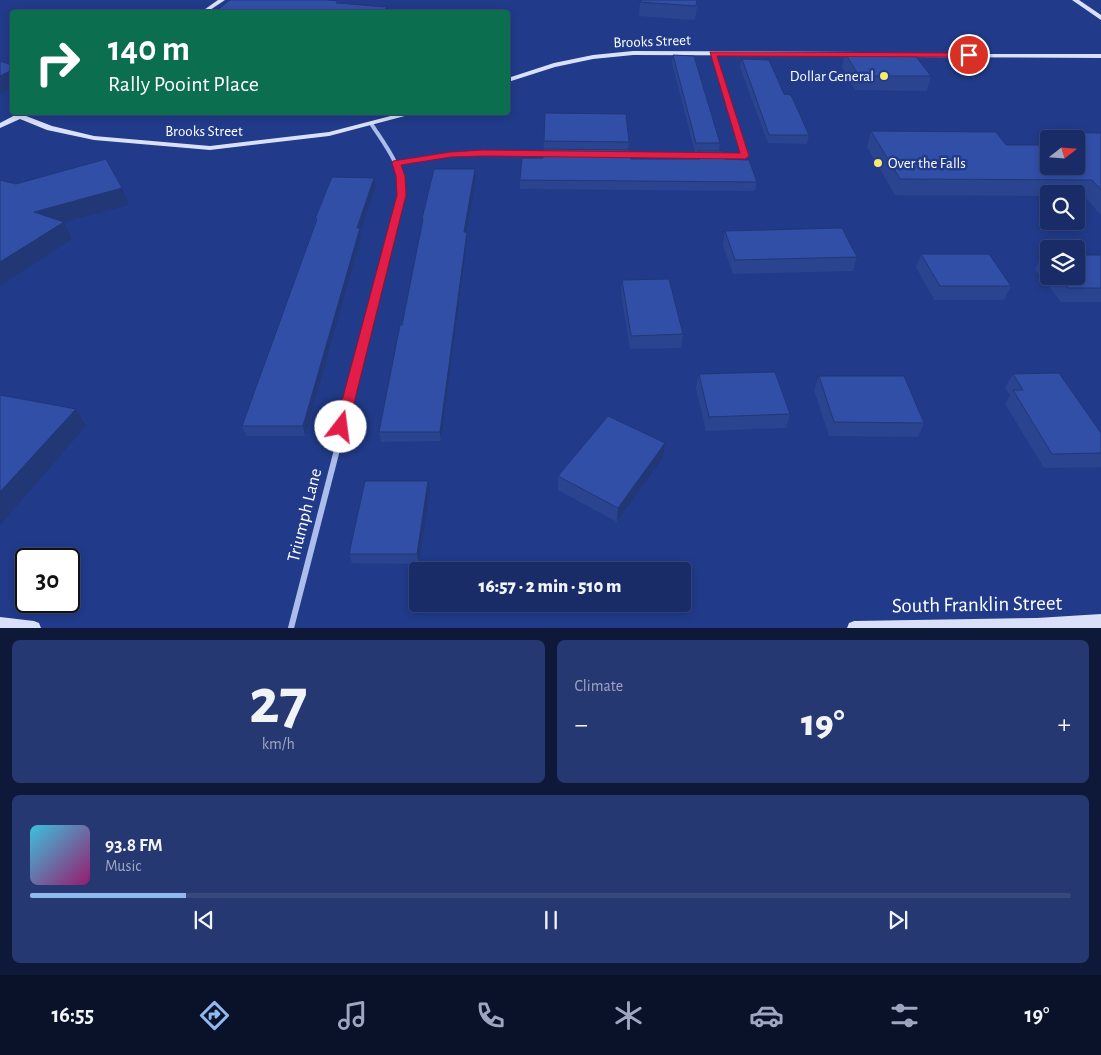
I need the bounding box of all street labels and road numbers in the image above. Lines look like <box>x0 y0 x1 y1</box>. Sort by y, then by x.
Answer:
street label: Brooks Street <box>613 33 691 50</box>
street label: Brooks Street <box>165 124 243 139</box>
street label: Triumph Lane <box>285 467 325 564</box>
street label: South Franklin Street <box>892 593 1063 616</box>

